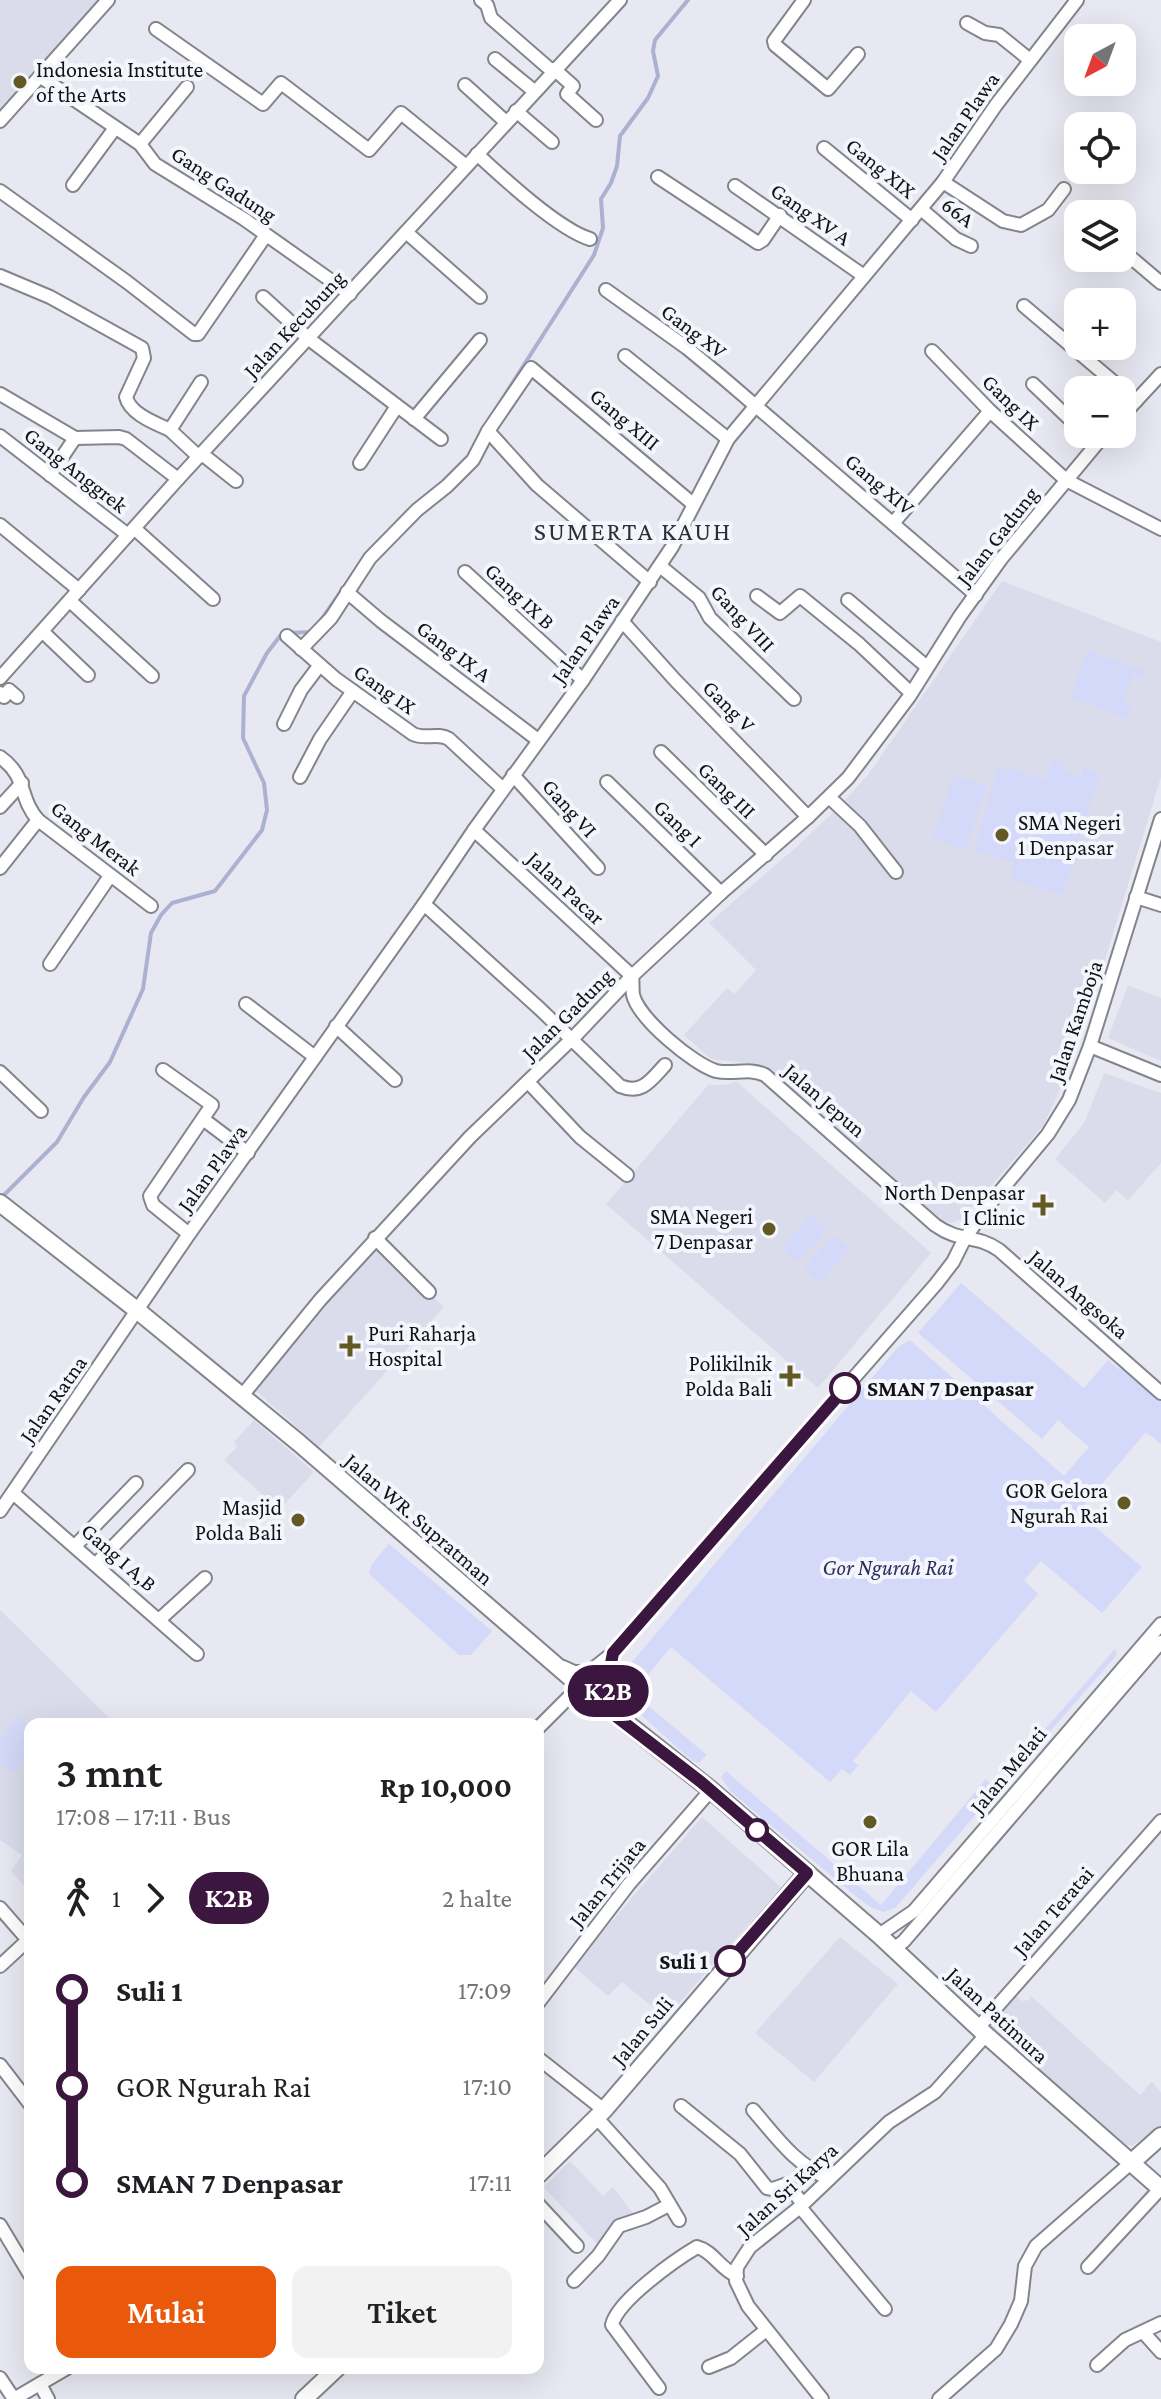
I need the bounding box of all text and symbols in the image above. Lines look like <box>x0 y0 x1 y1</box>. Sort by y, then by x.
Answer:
north arrow <box>1064 24 1136 96</box>
map controls <box>1064 24 1136 448</box>
place label: Indonesia Institute of the Arts <box>36 57 203 107</box>
street label: Jalan Plawa <box>924 67 1004 166</box>
marker: Indonesia Institute of the Arts <box>11 73 29 91</box>
button: locate <box>1064 112 1136 184</box>
street label: Gang XIX <box>841 132 921 204</box>
street label: Gang Gadung <box>167 141 282 227</box>
street label: Gang XV A <box>766 177 856 251</box>
street label: 66A <box>937 192 980 233</box>
button: layers <box>1064 200 1136 272</box>
street label: Jalan Kecubung <box>237 265 350 384</box>
button: + <box>1064 288 1136 360</box>
street label: Gang XV <box>656 298 732 364</box>
street label: Gang IX <box>977 369 1045 436</box>
button: − <box>1064 376 1136 448</box>
street label: Gang XIII <box>585 383 665 455</box>
street label: Gang Anggrek <box>20 422 133 518</box>
street label: Gang XIV <box>840 448 920 520</box>
street label: Jalan Gadung <box>949 481 1044 592</box>
district label: SUMERTA KAUH <box>534 517 732 546</box>
street label: Gang IX B <box>480 558 560 634</box>
street label: Gang VIII <box>705 579 781 657</box>
street label: Jalan Plawa <box>544 590 624 689</box>
street label: Gang IX A <box>412 615 496 687</box>
street label: Gang IX <box>349 659 421 720</box>
street label: Gang V <box>698 675 761 738</box>
street label: Gang III <box>693 756 761 824</box>
street label: Gang VI <box>537 774 603 842</box>
street label: Gang I <box>649 794 707 852</box>
street label: Gang Merak <box>46 795 146 881</box>
place label: SMA Negeri 1 Denpasar <box>1018 810 1121 860</box>
marker: SMA Negeri 1 Denpasar <box>993 826 1011 844</box>
street label: Jalan Pacar <box>521 845 610 930</box>
street label: Jalan Kamboja <box>1042 957 1107 1087</box>
street label: Jalan Gadung <box>515 963 618 1066</box>
street label: Jalan Jepun <box>778 1057 871 1142</box>
street label: Jalan Plawa <box>171 1120 252 1218</box>
place label: North Denpasar I Clinic <box>884 1180 1025 1230</box>
marker: North Denpasar I Clinic <box>1032 1194 1054 1216</box>
place label: SMA Negeri 7 Denpasar <box>650 1204 753 1254</box>
marker: SMA Negeri 7 Denpasar <box>760 1220 778 1238</box>
street label: Jalan Angsoka <box>1023 1243 1134 1344</box>
place label: Puri Raharja Hospital <box>368 1321 476 1371</box>
marker: Puri Raharja Hospital <box>339 1335 361 1357</box>
street label: Jalan Ratna <box>13 1351 92 1449</box>
place label: Polikilnik Polda Bali <box>685 1351 772 1401</box>
marker: Polikilnik Polda Bali <box>779 1365 801 1387</box>
marker: SMAN 7 Denpasar <box>830 1373 860 1403</box>
place label: SMAN 7 Denpasar <box>867 1376 1034 1401</box>
street label: Jalan WR. Supratman <box>338 1447 498 1590</box>
place label: GOR Gelora Ngurah Rai <box>1005 1478 1108 1528</box>
marker: GOR Gelora Ngurah Rai <box>1115 1494 1133 1512</box>
place label: Masjid Polda Bali <box>195 1495 282 1545</box>
marker: Masjid Polda Bali <box>289 1511 307 1529</box>
street label: Gang I A,B <box>76 1518 162 1596</box>
park label: Gor Ngurah Rai <box>823 1555 953 1580</box>
line badge: K2B <box>562 1665 654 1717</box>
text: K2B <box>584 1675 632 1706</box>
street label: Jalan Melati <box>963 1721 1052 1820</box>
text: 3 mnt <box>56 1748 162 1796</box>
text: Rp 10,000 <box>380 1770 512 1803</box>
text: 17:08 – 17:11 · Bus <box>56 1802 231 1831</box>
marker: GOR Lila Bhuana <box>861 1813 879 1831</box>
unlabelled marker <box>746 1819 768 1841</box>
street label: Jalan Trijata <box>562 1833 650 1933</box>
place label: GOR Lila Bhuana <box>831 1836 909 1886</box>
street label: Jalan Teratai <box>1006 1861 1099 1962</box>
icon: walk <box>56 1876 100 1920</box>
icon: forward <box>133 1876 177 1920</box>
text: K2B <box>205 1882 253 1913</box>
text: 1 <box>112 1884 121 1913</box>
text: 2 halte <box>442 1884 512 1913</box>
marker: Suli 1 <box>715 1946 745 1976</box>
place label: Suli 1 <box>659 1949 708 1974</box>
street label: Jalan Patimura <box>941 1960 1054 2068</box>
text: Suli 1 <box>116 1974 182 2007</box>
text: 17:09 <box>458 1976 512 2005</box>
street label: Jalan Suli <box>605 1991 678 2072</box>
text: GOR Ngurah Rai <box>116 2070 311 2103</box>
text: 17:10 <box>462 2072 512 2101</box>
street label: Jalan Sri Karya <box>730 2137 843 2242</box>
text: SMAN 7 Denpasar <box>116 2166 343 2199</box>
text: 17:11 <box>469 2168 512 2197</box>
button: Mulai <box>56 2266 276 2358</box>
button: Tiket <box>292 2266 512 2358</box>

